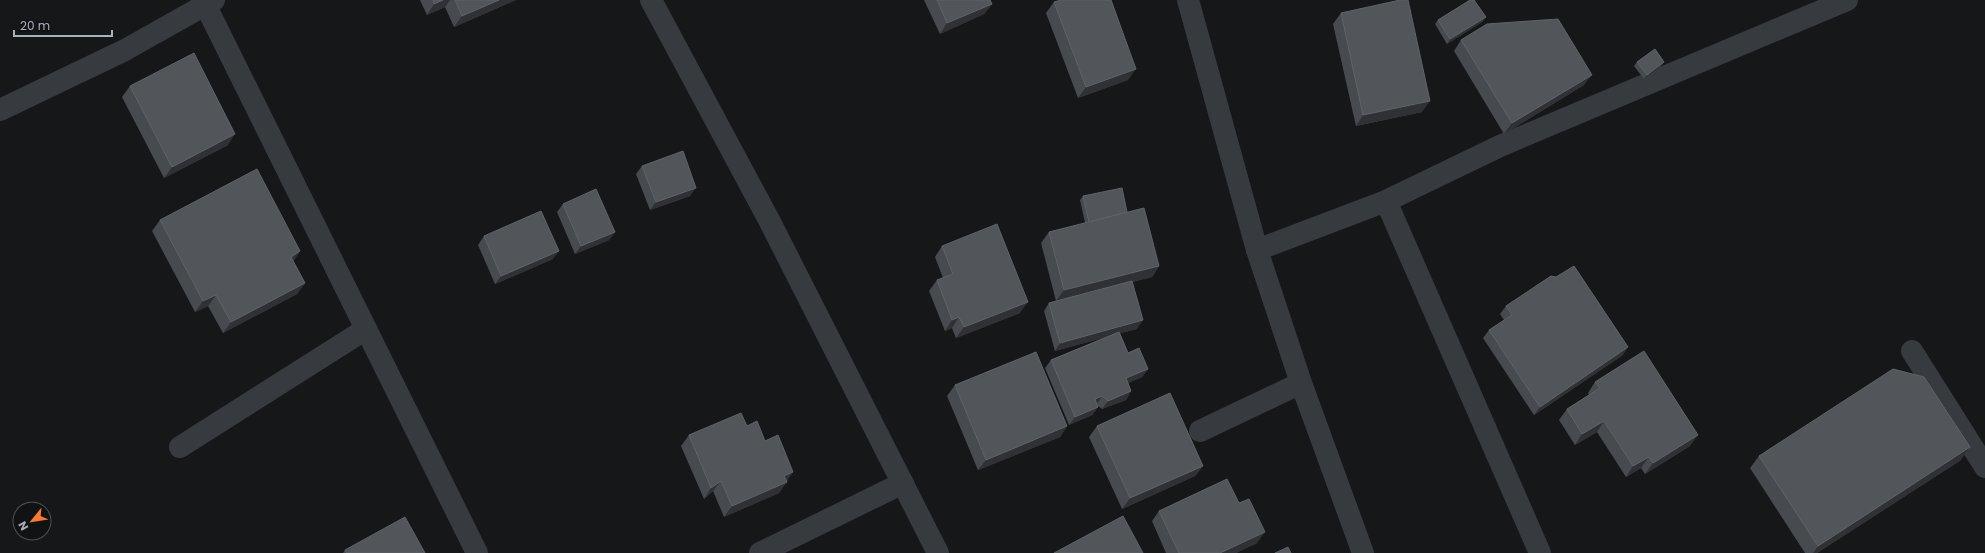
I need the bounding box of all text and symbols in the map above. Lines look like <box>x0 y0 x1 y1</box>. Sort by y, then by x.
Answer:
scale bar <box>14 12 112 38</box>
text: 20 m <box>20 17 50 34</box>
north arrow <box>12 501 52 541</box>
text: N <box>14 518 32 534</box>

